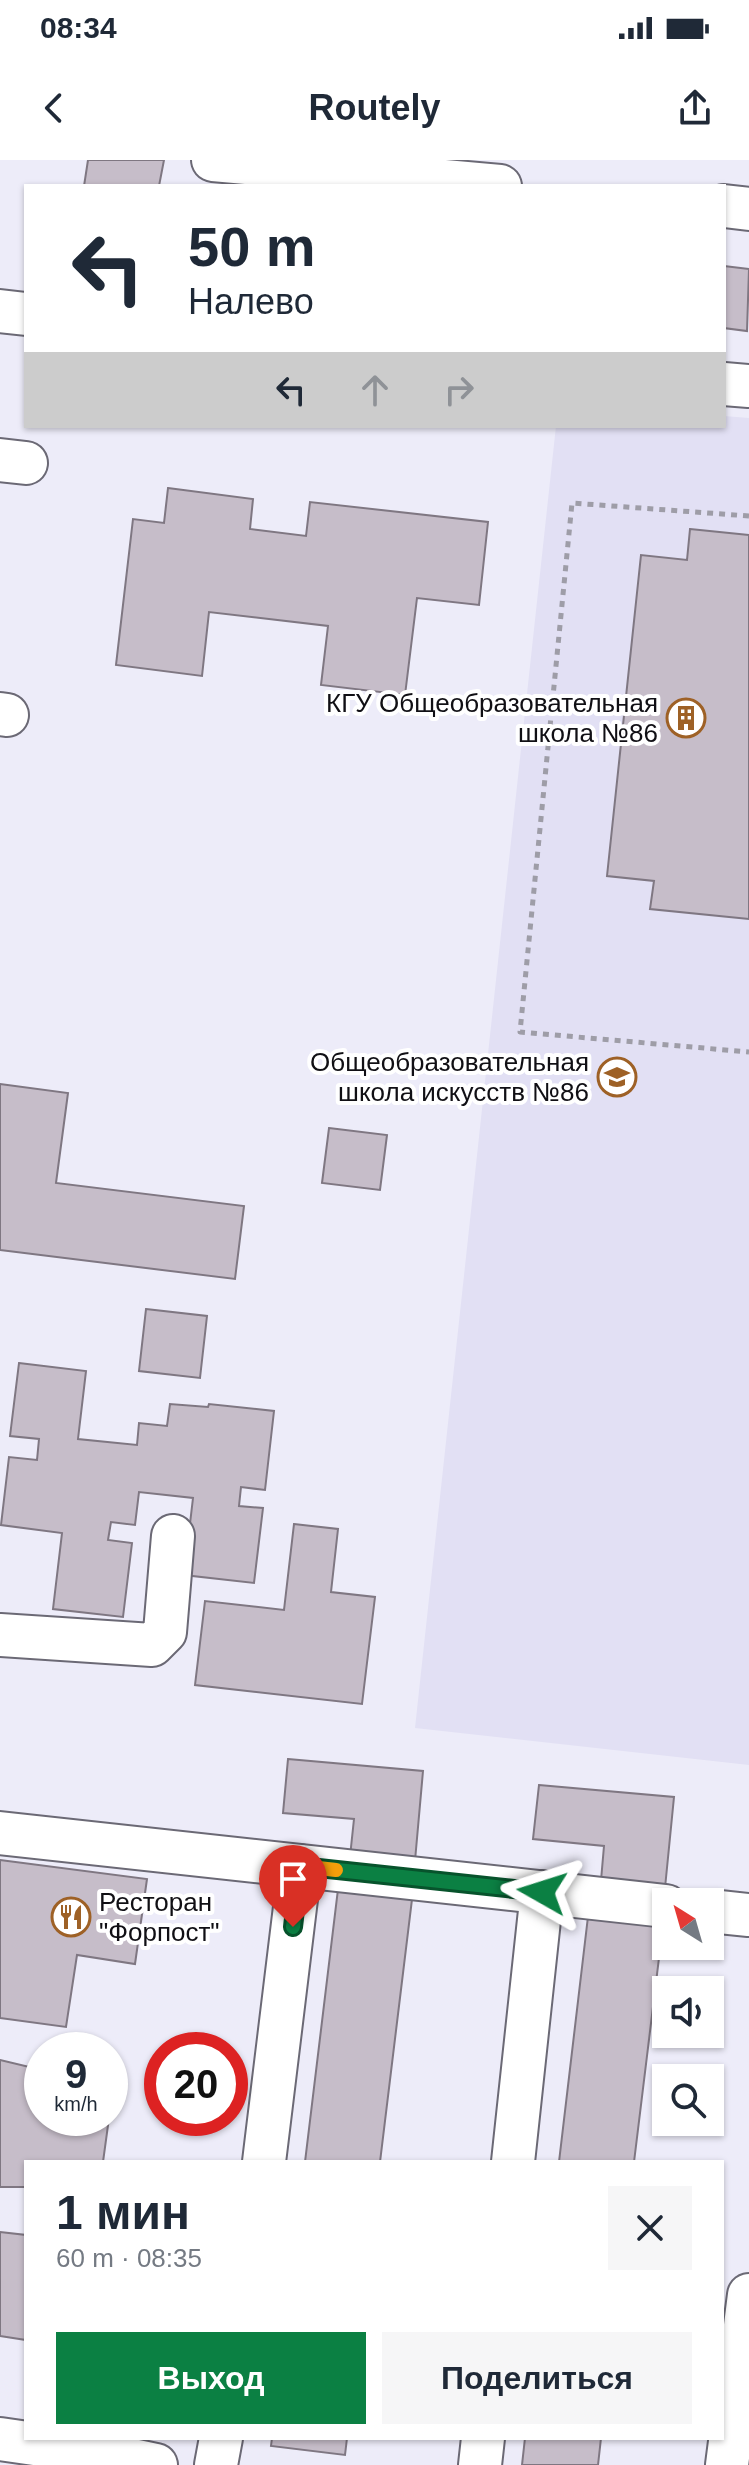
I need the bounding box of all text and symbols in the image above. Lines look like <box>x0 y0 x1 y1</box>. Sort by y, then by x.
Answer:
text: 08:34 <box>40 11 117 44</box>
icon: back <box>32 86 76 130</box>
icon: share <box>673 86 717 130</box>
text: Routely <box>308 87 441 128</box>
text: 50 m <box>188 215 316 278</box>
icon: left <box>56 216 160 320</box>
text: Налево <box>188 281 314 322</box>
icon: left <box>269 368 313 412</box>
icon: ahead <box>353 368 397 412</box>
icon: right <box>437 368 481 412</box>
place label: КГУ Общеобразовательная школа №86 <box>326 688 658 748</box>
building icon: КГУ Общеобразовательная школа №86 <box>665 697 707 739</box>
place label: Общеобразовательная школа искусств №86 <box>310 1047 589 1107</box>
school or university icon: Общеобразовательная школа искусств №86 <box>596 1056 638 1098</box>
pin <box>259 1845 327 1927</box>
position arrow <box>500 1850 584 1934</box>
icon: arrive <box>271 1857 315 1901</box>
place label: Ресторан "Форпост" <box>99 1887 220 1947</box>
north arrow <box>652 1888 724 1960</box>
map controls <box>652 1888 724 2136</box>
restaurant icon: Ресторан "Форпост" <box>50 1896 92 1938</box>
button: sound <box>652 1976 724 2048</box>
speed limit sign: 20 <box>144 2032 248 2136</box>
text: 9 <box>65 2052 87 2096</box>
button: search <box>652 2064 724 2136</box>
text: km/h <box>54 2093 98 2115</box>
text: 1 мин <box>56 2186 190 2239</box>
button: close <box>608 2186 692 2270</box>
text: 60 m · 08:35 <box>56 2243 202 2273</box>
button: Выход <box>56 2332 366 2424</box>
button: Поделиться <box>382 2332 692 2424</box>

